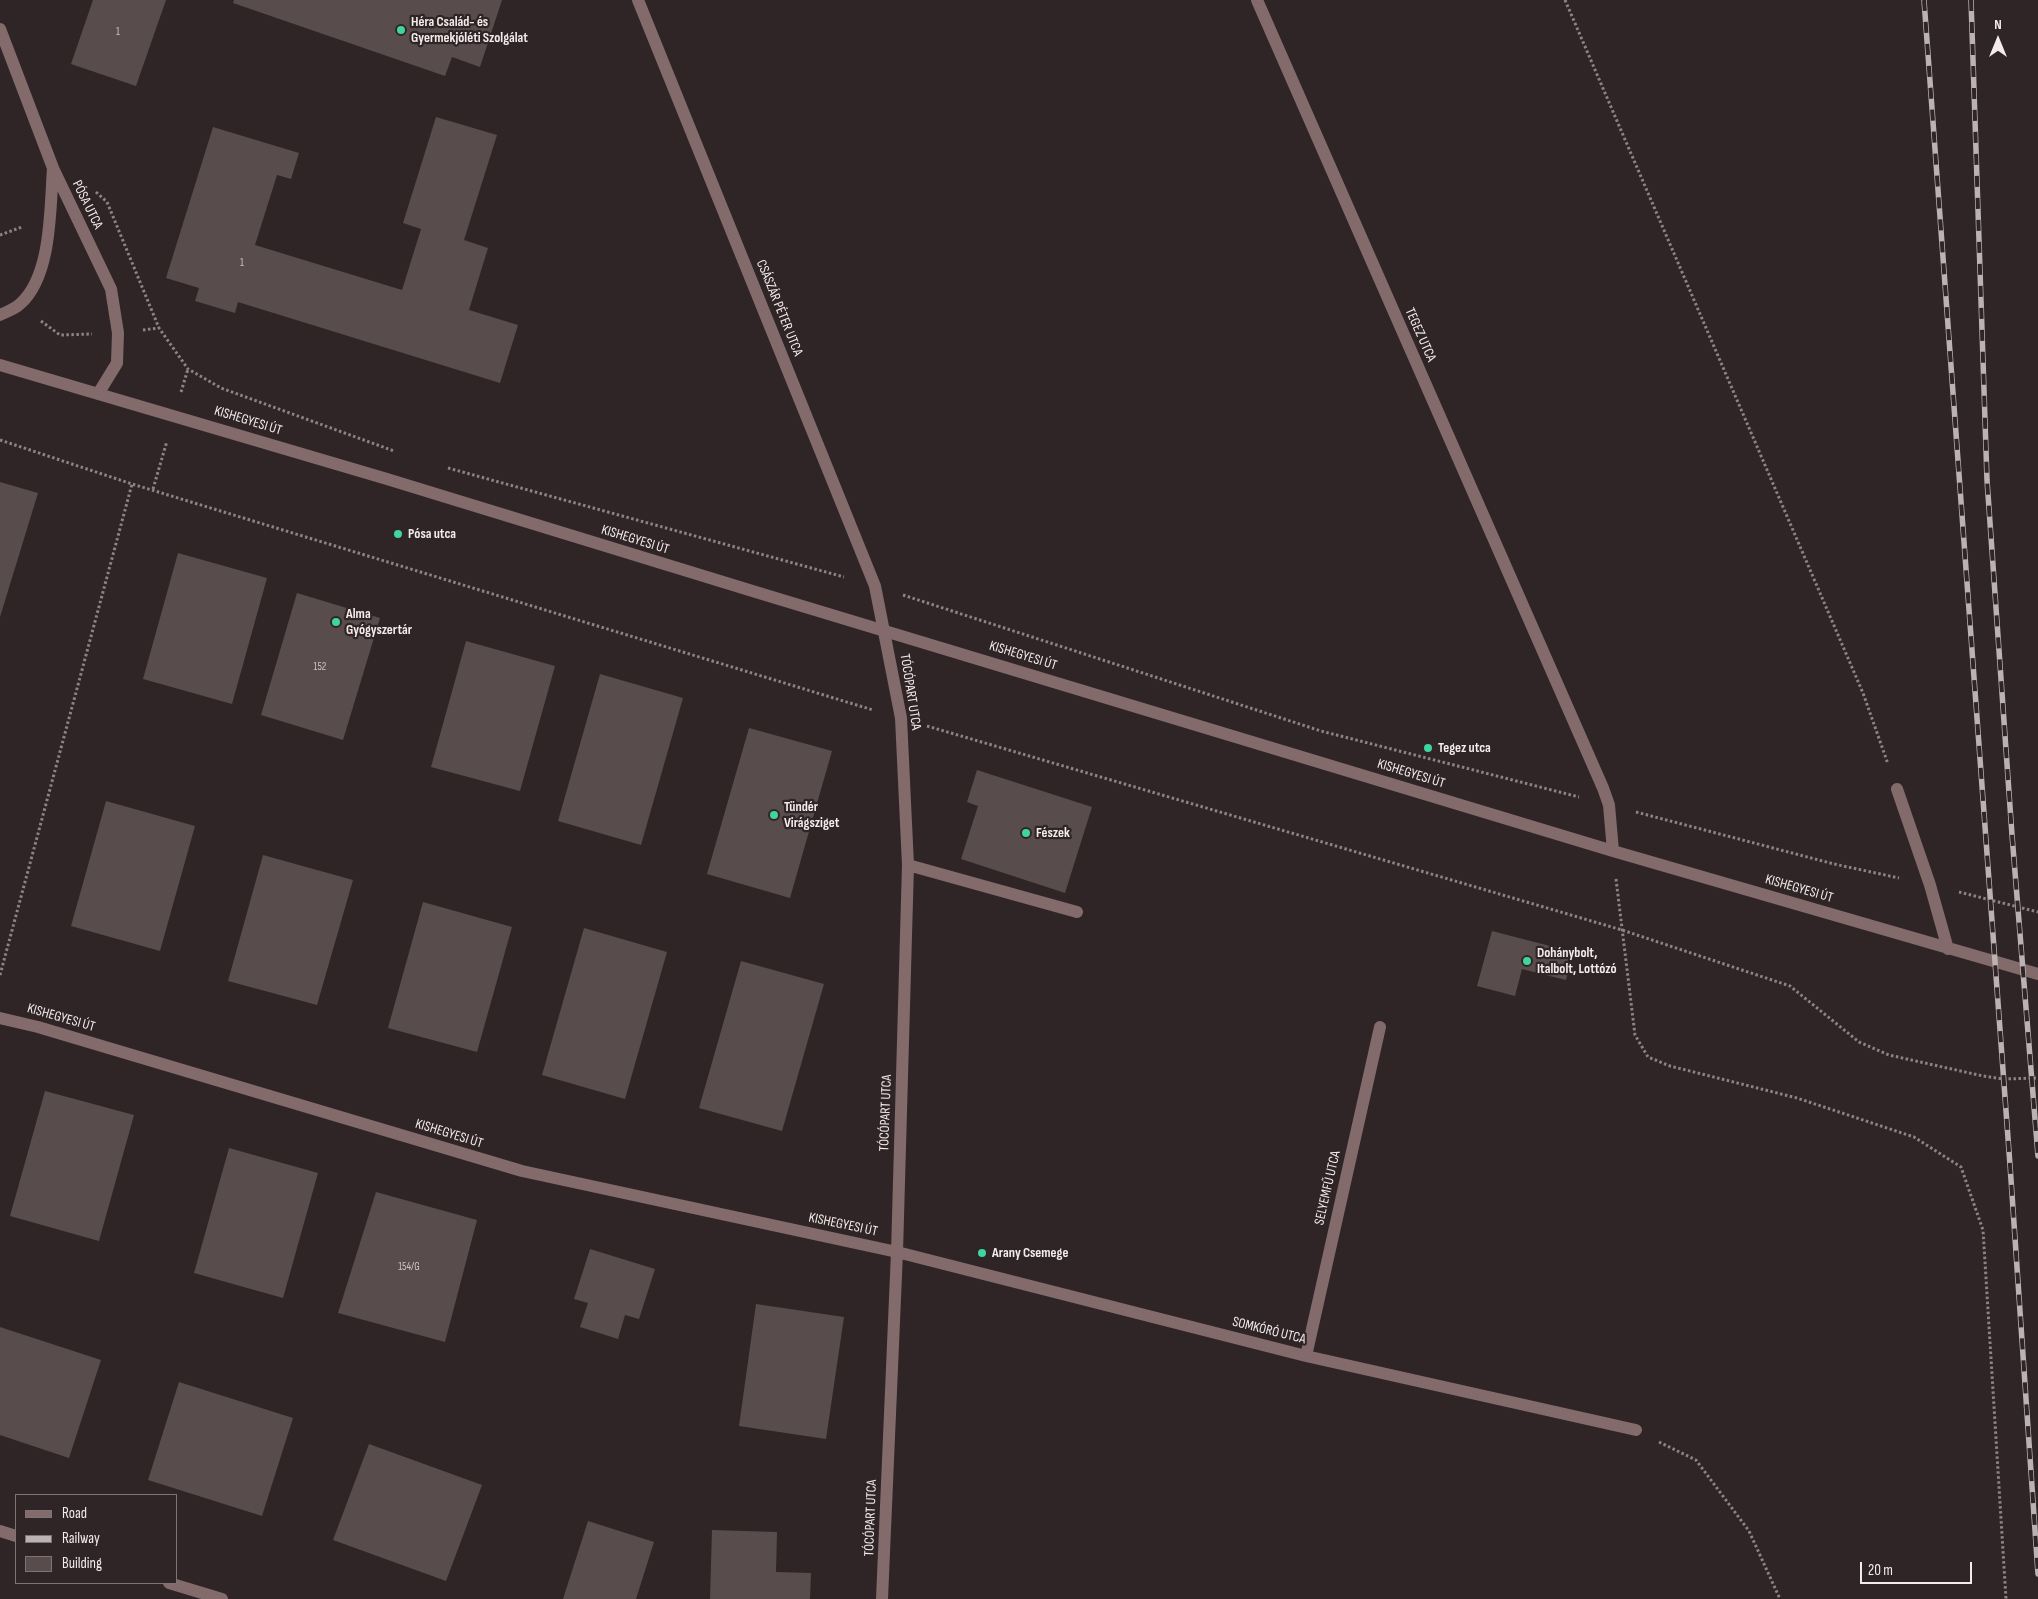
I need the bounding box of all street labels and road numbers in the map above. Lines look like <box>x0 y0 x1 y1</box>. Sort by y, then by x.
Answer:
street label: PÓSA UTCA <box>68 178 106 232</box>
street label: CSÁSZÁR PÉTER UTCA <box>752 257 806 359</box>
street label: TEGEZ UTCA <box>1401 305 1439 365</box>
street label: KISHEGYESI ÚT <box>212 403 284 439</box>
street label: KISHEGYESI ÚT <box>599 522 671 558</box>
street label: KISHEGYESI ÚT <box>987 638 1059 674</box>
street label: TÓCÓPART UTCA <box>896 653 924 731</box>
street label: KISHEGYESI ÚT <box>1375 756 1447 792</box>
street label: KISHEGYESI ÚT <box>1763 871 1835 907</box>
street label: KISHEGYESI ÚT <box>25 1000 97 1036</box>
street label: TÓCÓPART UTCA <box>876 1074 896 1152</box>
street label: KISHEGYESI ÚT <box>413 1116 485 1152</box>
street label: SELYEMFŰ UTCA <box>1311 1149 1345 1227</box>
street label: KISHEGYESI ÚT <box>807 1210 879 1240</box>
street label: SOMKÓRÓ UTCA <box>1231 1314 1307 1348</box>
street label: TÓCÓPART UTCA <box>861 1479 881 1557</box>

